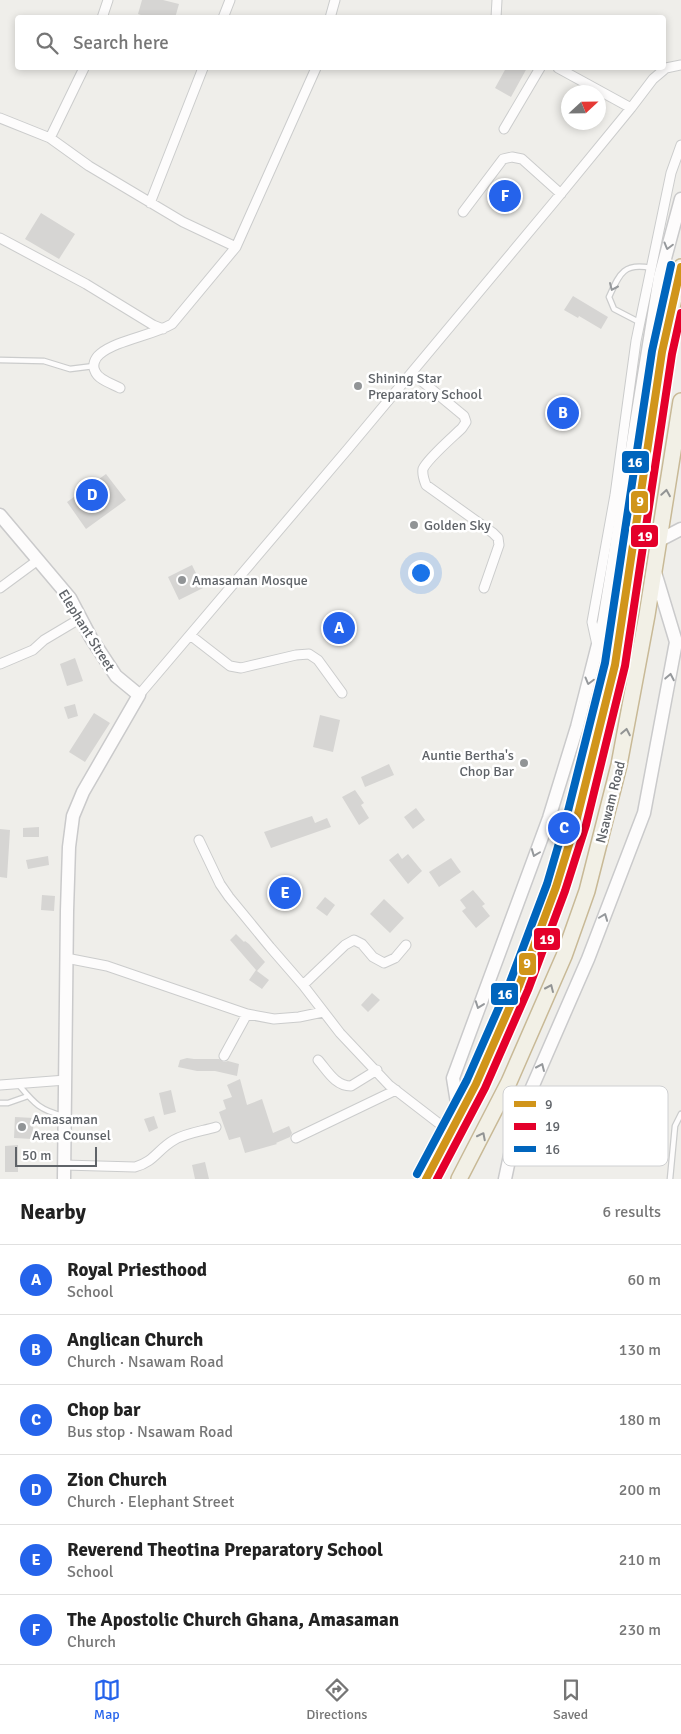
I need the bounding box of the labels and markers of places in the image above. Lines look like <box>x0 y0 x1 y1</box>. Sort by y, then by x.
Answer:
pin: F <box>489 177 521 215</box>
place label: Shining Star Preparatory School <box>368 370 482 403</box>
marker: Shining Star Preparatory School <box>352 380 364 392</box>
pin: B <box>547 394 579 432</box>
pin: D <box>76 476 108 514</box>
place label: Golden Sky <box>424 517 491 534</box>
marker: Golden Sky <box>408 519 420 531</box>
place label: Amasaman Mosque <box>192 572 308 589</box>
marker: Amasaman Mosque <box>176 574 188 586</box>
pin: A <box>323 609 355 647</box>
place label: Auntie Bertha's Chop Bar <box>422 747 515 780</box>
marker: Auntie Bertha's Chop Bar <box>518 757 530 769</box>
pin: C <box>548 809 580 847</box>
pin: E <box>269 874 301 912</box>
place label: Amasaman Area Counsel <box>32 1111 111 1144</box>
marker: Amasaman Area Counsel <box>16 1121 28 1133</box>

